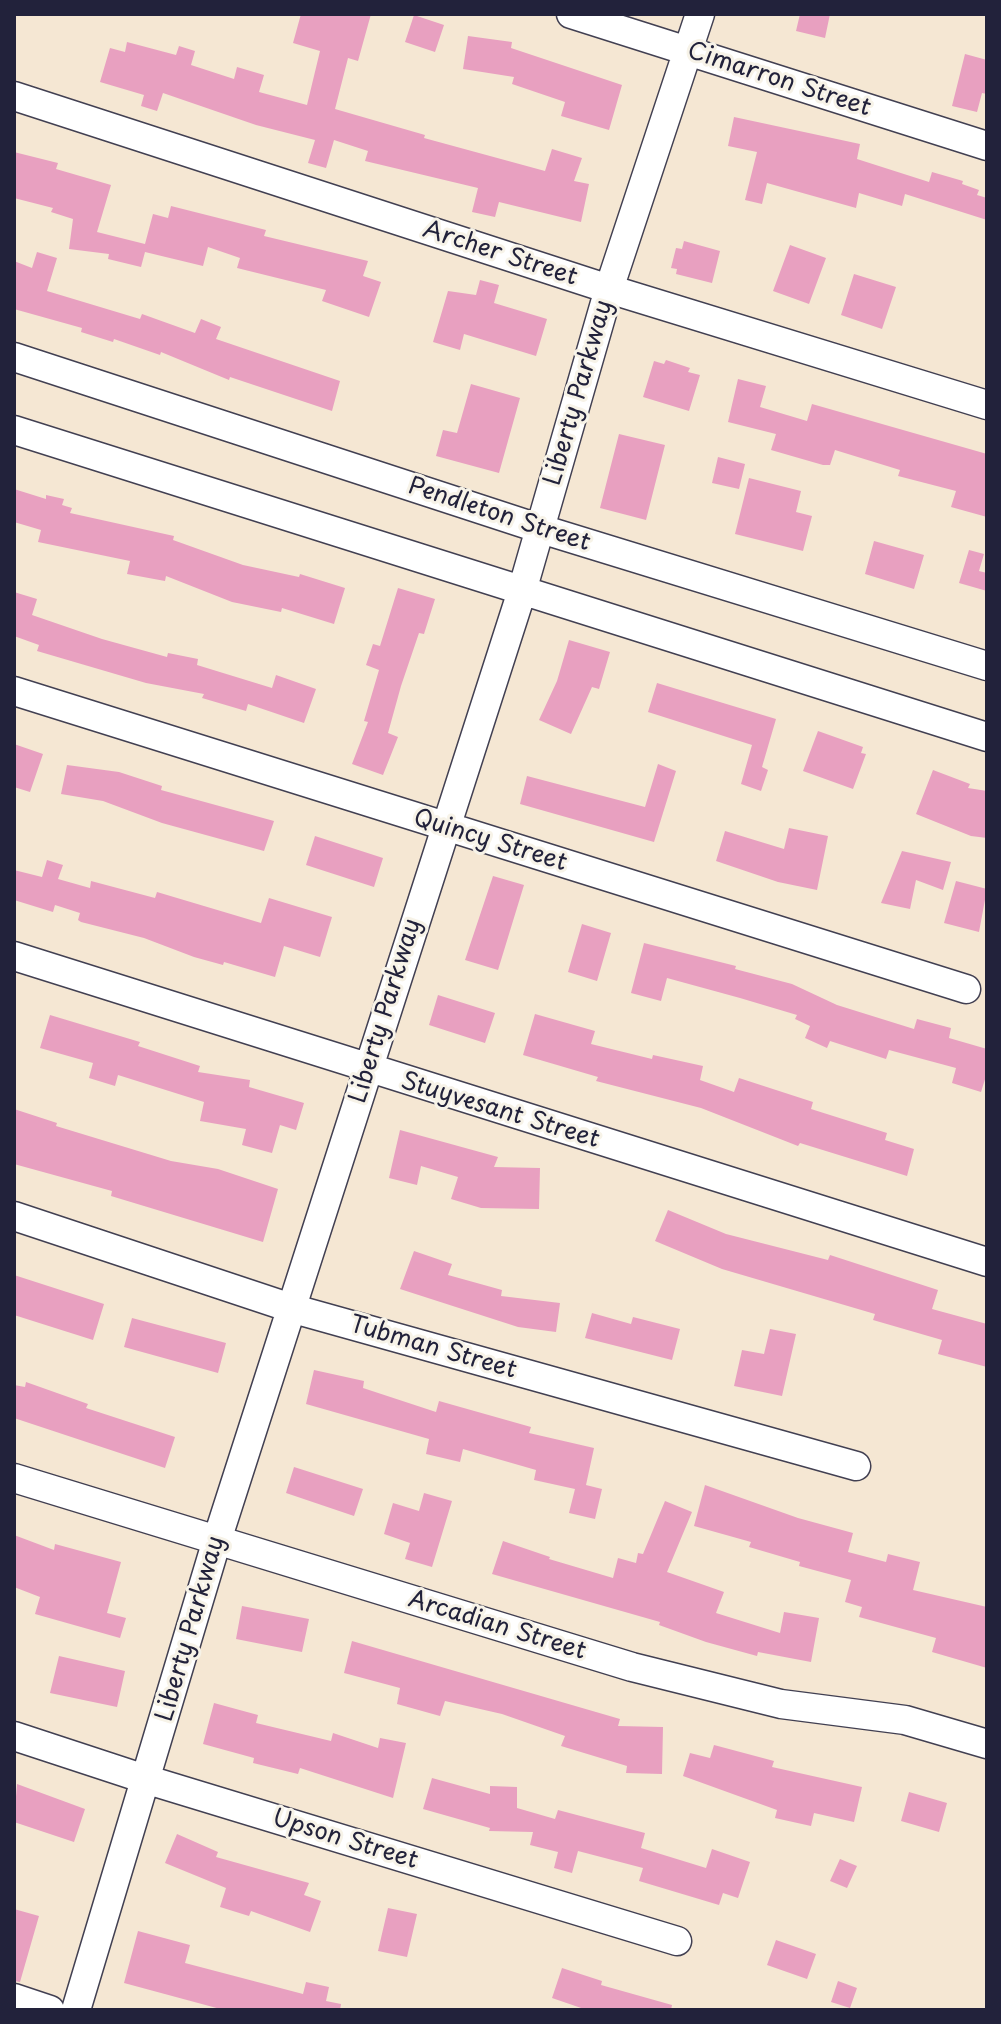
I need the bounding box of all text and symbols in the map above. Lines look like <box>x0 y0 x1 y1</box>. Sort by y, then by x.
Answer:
street label: Cimarron Street <box>684 37 874 123</box>
street label: Archer Street <box>419 215 581 293</box>
street label: Liberty Parkway <box>539 297 619 489</box>
street label: Pendleton Street <box>404 472 594 558</box>
street label: Quincy Street <box>410 804 570 878</box>
street label: Liberty Parkway <box>344 915 428 1107</box>
street label: Stuyvesant Street <box>397 1067 603 1155</box>
street label: Tubman Street <box>346 1310 520 1386</box>
street label: Liberty Parkway <box>151 1533 231 1725</box>
street label: Arcadian Street <box>405 1585 589 1667</box>
street label: Upson Street <box>269 1804 421 1876</box>

